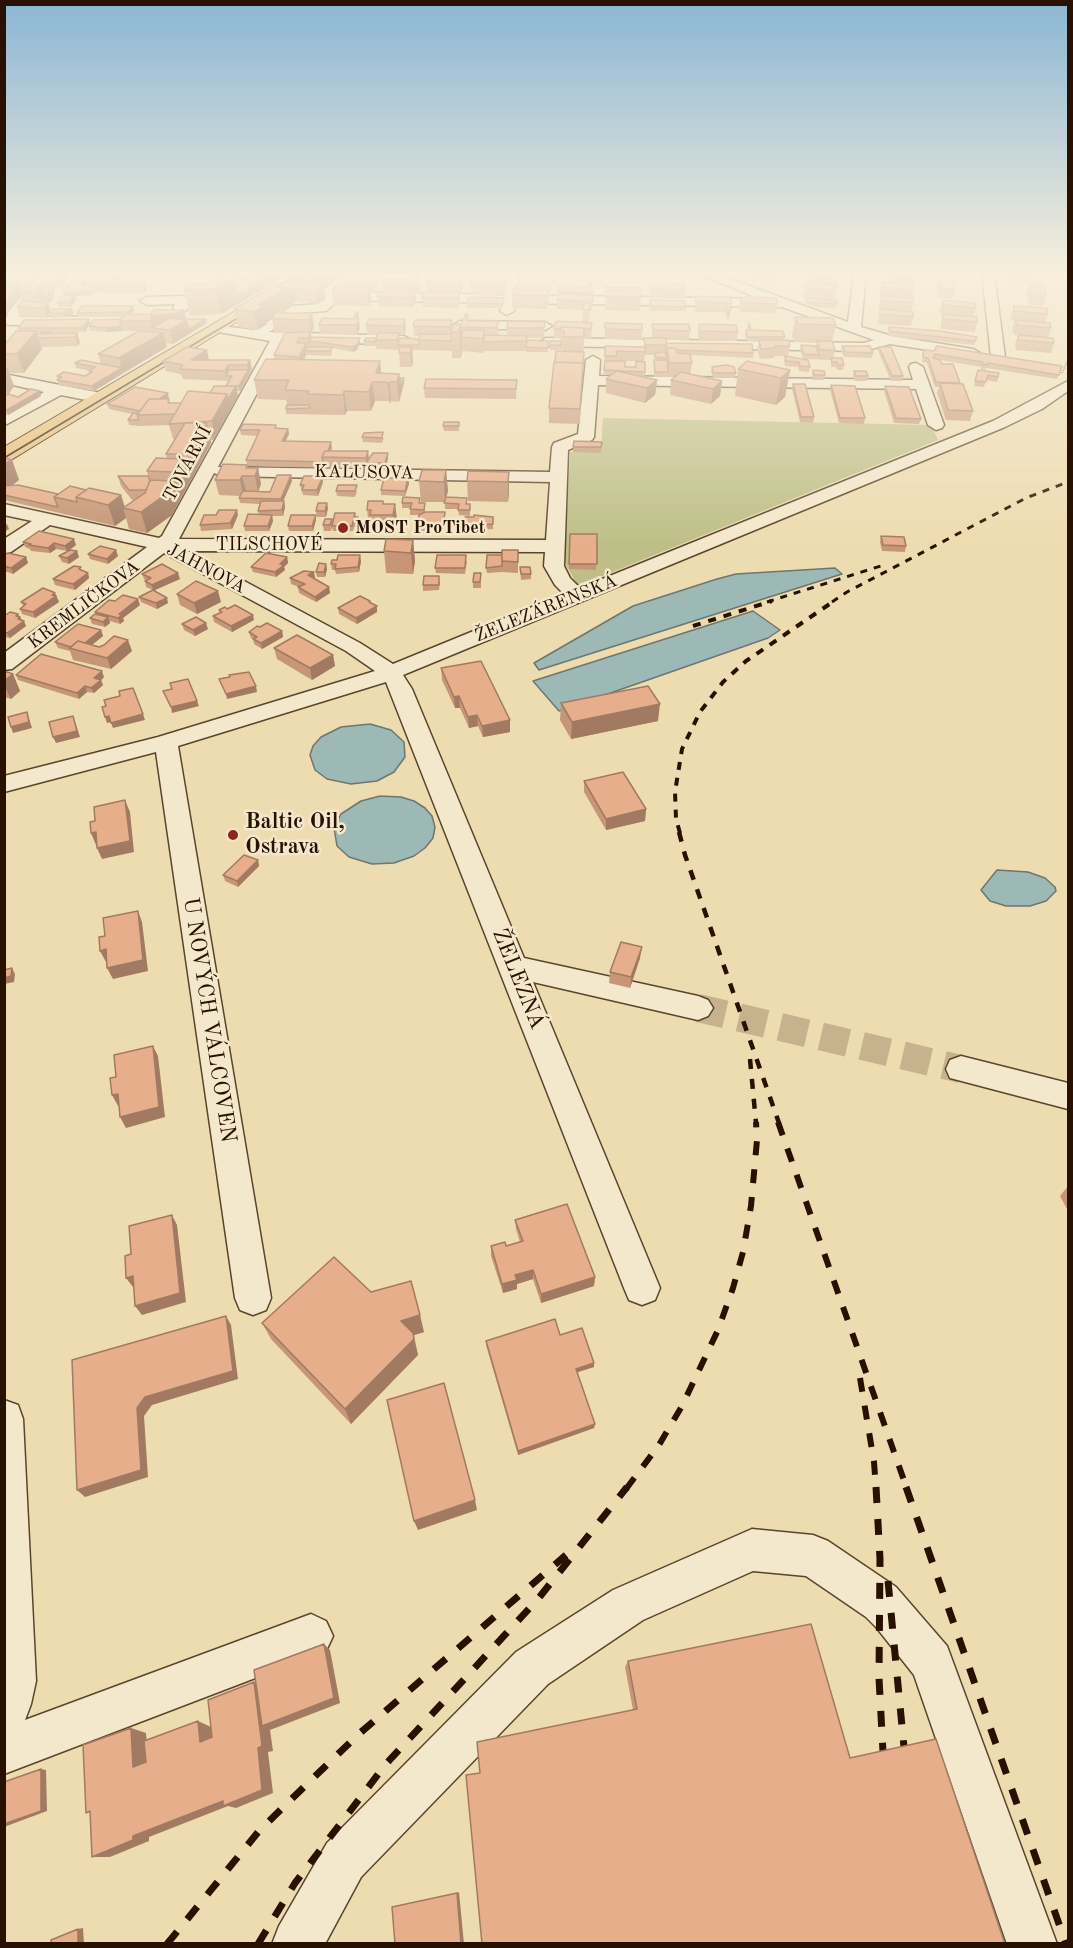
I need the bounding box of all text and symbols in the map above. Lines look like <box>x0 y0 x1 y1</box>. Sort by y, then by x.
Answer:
street label: TOVÁRNÍ <box>159 422 217 506</box>
street label: KALUSOVA <box>314 461 414 485</box>
place label: MOST ProTibet <box>355 517 485 539</box>
marker: MOST ProTibet <box>336 521 350 535</box>
street label: TILSCHOVÉ <box>216 534 322 556</box>
street label: JAHNOVA <box>163 539 249 599</box>
street label: KREMLIČKOVA <box>24 556 144 654</box>
street label: ŽELEZÁRENSKÁ <box>472 571 620 647</box>
place label: Baltic Oil, Ostrava <box>245 809 345 860</box>
marker: Baltic Oil, Ostrava <box>226 828 240 842</box>
street label: U NOVÝCH VÁLCOVEN <box>177 895 241 1145</box>
street label: ŽELEZNÁ <box>486 925 550 1033</box>

